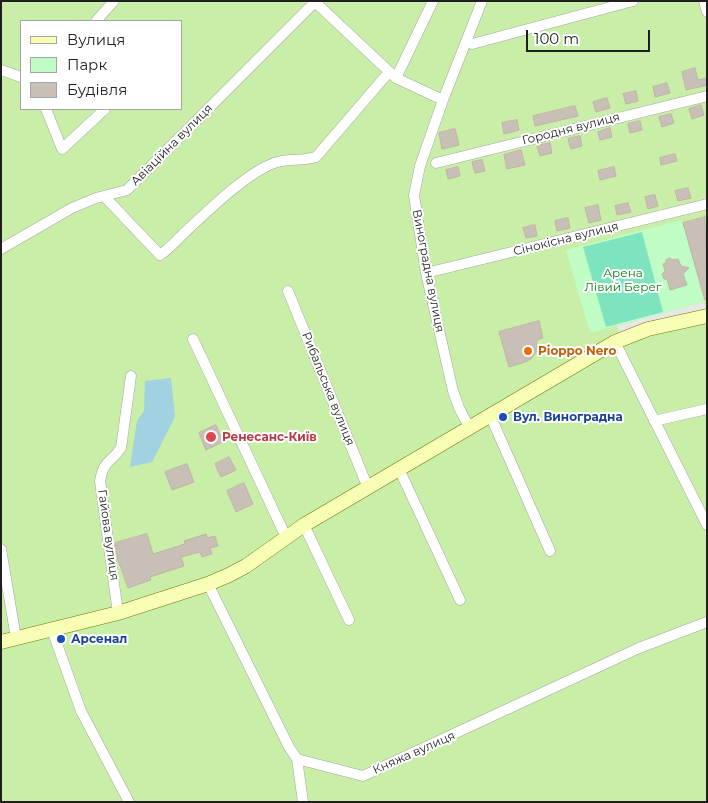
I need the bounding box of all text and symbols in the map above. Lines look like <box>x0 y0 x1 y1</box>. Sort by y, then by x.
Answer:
legend <box>20 20 182 110</box>
scale bar <box>528 20 652 52</box>
text: 100 m <box>534 29 579 48</box>
text: Вулиця <box>67 30 125 49</box>
text: Парк <box>67 55 107 74</box>
text: Будівля <box>67 80 127 99</box>
street label: Авіаційна вулиця <box>128 101 216 189</box>
street label: Городня вулиця <box>521 110 621 148</box>
street label: Виноградна вулиця <box>409 208 447 334</box>
street label: Сінокісна вулиця <box>512 219 620 259</box>
park label: Арена Лівий Берег <box>584 266 662 294</box>
street label: Рибальська вулиця <box>299 330 357 448</box>
place label: Pioppo Nero <box>538 344 616 358</box>
marker: Pioppo Nero <box>522 345 534 357</box>
place label: Вул. Виноградна <box>513 410 623 424</box>
marker: Вул. Виноградна <box>497 411 509 423</box>
marker: Ренесанс-Київ <box>204 430 218 444</box>
place label: Ренесанс-Київ <box>222 430 317 444</box>
street label: Гайова вулиця <box>94 489 122 581</box>
place label: Арсенал <box>71 632 127 646</box>
marker: Арсенал <box>55 633 67 645</box>
street label: Княжа вулиця <box>371 728 457 778</box>

